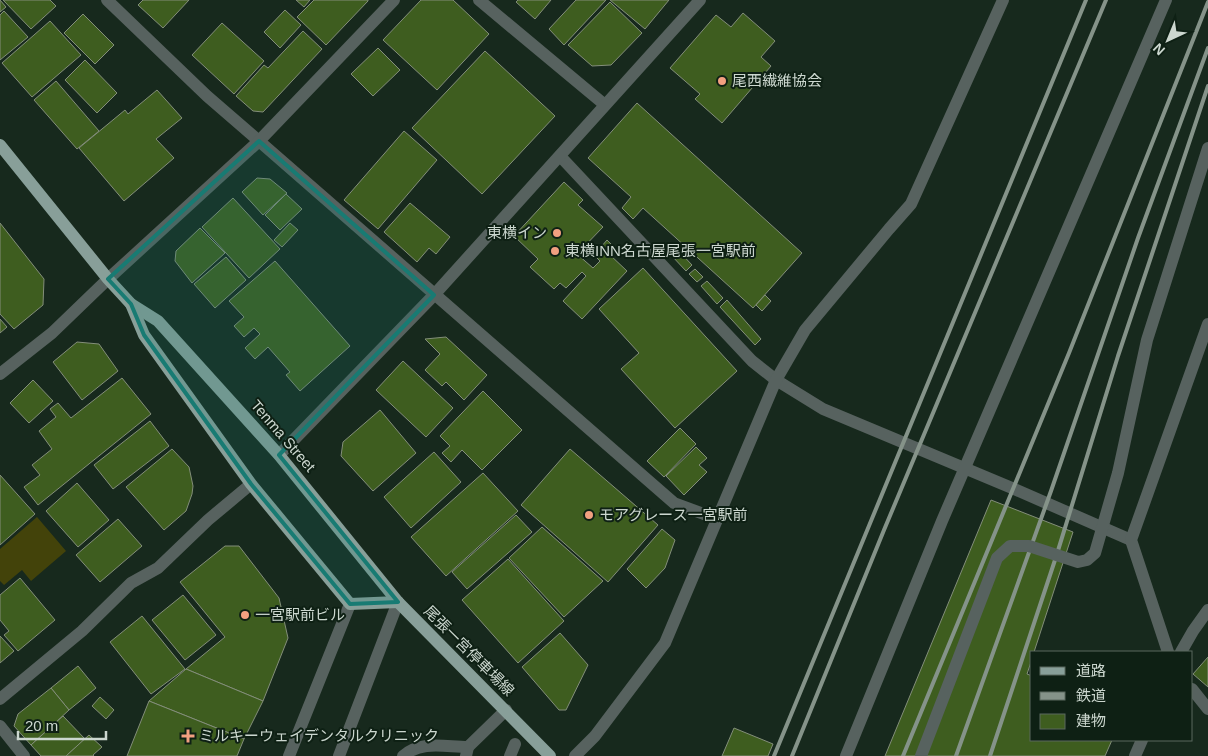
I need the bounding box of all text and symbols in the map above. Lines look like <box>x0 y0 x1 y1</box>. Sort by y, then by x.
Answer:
north arrow <box>1143 15 1193 65</box>
text: N <box>1150 40 1168 59</box>
place label: 尾西繊維協会 <box>732 72 822 89</box>
marker: 尾西繊維協会 <box>716 75 728 87</box>
place label: 東横イン <box>487 224 547 241</box>
marker: 東横イン <box>551 227 563 239</box>
place label: 東横INN名古屋尾張一宮駅前 <box>565 242 756 259</box>
marker: 東横INN名古屋尾張一宮駅前 <box>549 245 561 257</box>
street label: Tenma Street <box>248 396 320 476</box>
place label: モアグレース一宮駅前 <box>599 506 748 523</box>
marker: モアグレース一宮駅前 <box>583 509 595 521</box>
street label: 尾張一宮停車場線 <box>421 602 518 699</box>
place label: 一宮駅前ビル <box>255 606 345 623</box>
marker: 一宮駅前ビル <box>239 609 251 621</box>
legend <box>1030 651 1193 741</box>
text: 道路 <box>1076 662 1106 679</box>
text: 鉄道 <box>1076 687 1106 704</box>
scale bar <box>18 708 105 740</box>
text: 建物 <box>1076 712 1106 729</box>
text: 20 m <box>25 717 58 734</box>
place label: ミルキーウェイデンタルクリニック <box>199 727 439 744</box>
marker: ミルキーウェイデンタルクリニック <box>181 729 195 743</box>

